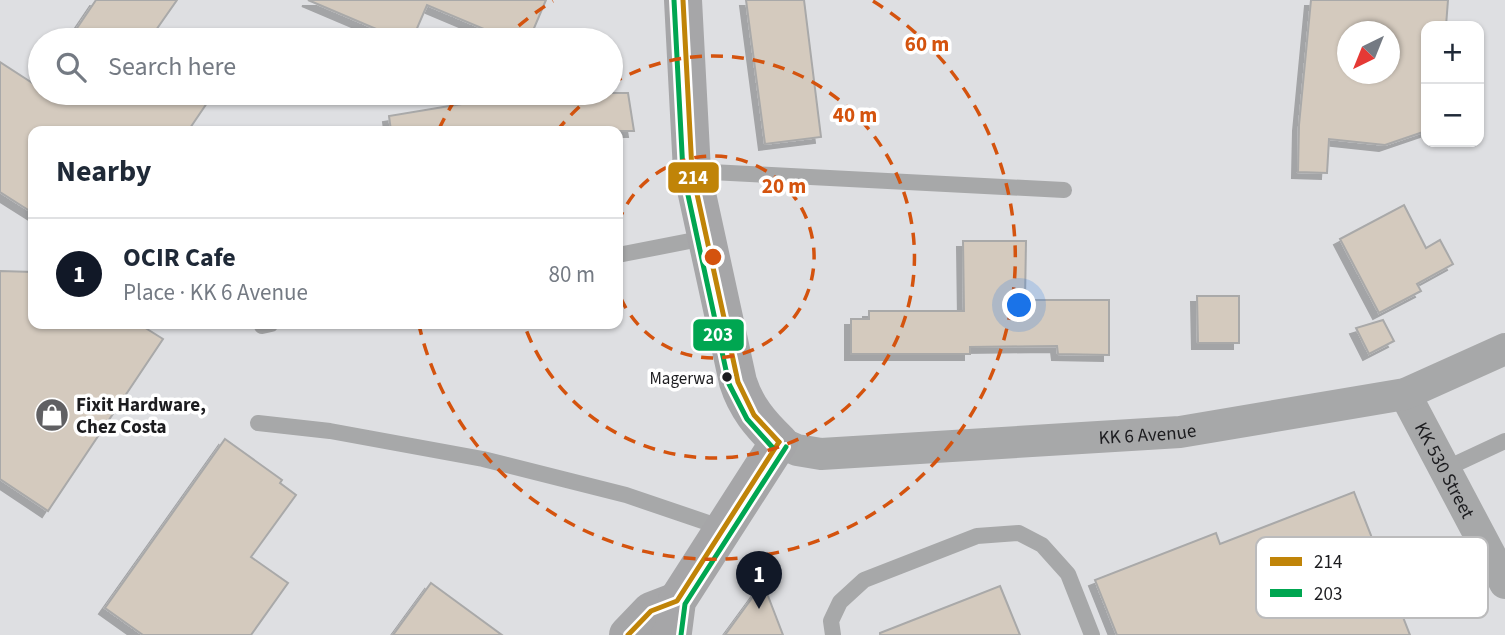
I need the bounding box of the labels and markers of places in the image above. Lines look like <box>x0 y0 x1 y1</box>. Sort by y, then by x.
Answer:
centre of rings <box>701 245 725 269</box>
place label: Magerwa <box>649 367 714 391</box>
marker: Magerwa <box>720 370 734 384</box>
place label: Fixit Hardware, Chez Costa <box>76 392 206 441</box>
shop icon: Fixit Hardware, Chez Costa <box>33 396 71 434</box>
pin: 1 <box>736 551 782 609</box>

